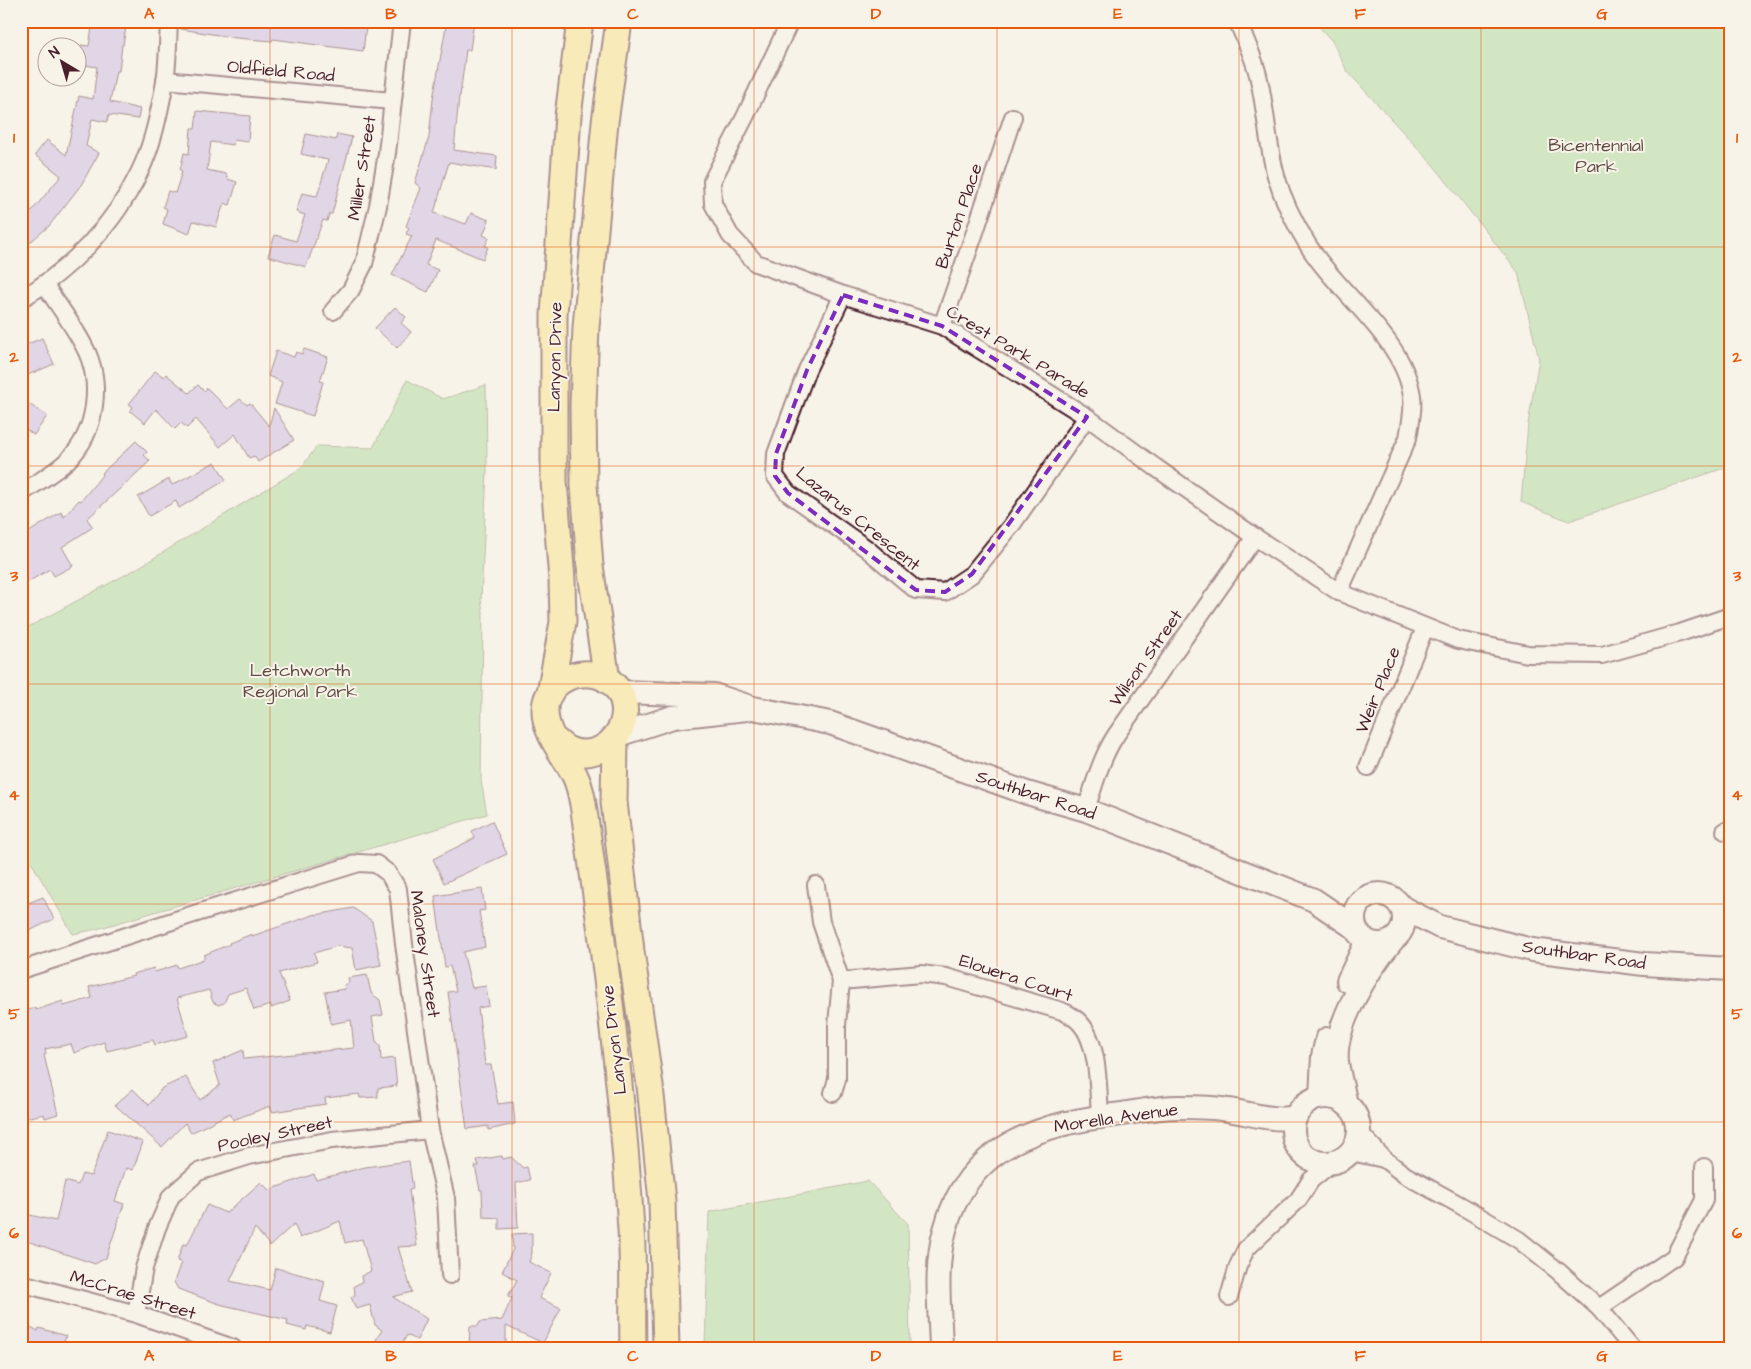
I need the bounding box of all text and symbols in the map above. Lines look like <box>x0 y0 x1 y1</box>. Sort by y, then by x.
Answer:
text: A <box>144 3 155 25</box>
text: B <box>385 3 397 25</box>
text: C <box>627 3 639 25</box>
text: D <box>871 3 882 25</box>
text: E <box>1113 3 1123 25</box>
text: F <box>1354 3 1366 25</box>
text: G <box>1596 3 1608 25</box>
north arrow <box>38 38 88 88</box>
text: N <box>45 42 64 63</box>
street label: Oldfield Road <box>226 54 336 88</box>
street label: Miller Street <box>341 113 383 222</box>
text: 1 <box>13 127 16 149</box>
text: 1 <box>1736 127 1739 149</box>
park label: Bicentennial Park <box>1548 133 1644 179</box>
street label: Burton Place <box>929 160 989 272</box>
street label: Crest Park Parade <box>942 299 1095 405</box>
street label: Lanyon Drive <box>542 301 569 412</box>
text: 2 <box>8 346 19 368</box>
text: 2 <box>1731 346 1742 368</box>
street label: Lazarus Crescent <box>790 461 926 578</box>
text: 3 <box>9 565 19 587</box>
text: 3 <box>1732 565 1742 587</box>
street label: Wilson Street <box>1103 604 1189 712</box>
street label: Weir Place <box>1349 643 1407 737</box>
park label: Letchworth Regional Park <box>243 658 357 705</box>
street label: Southbar Road <box>973 764 1099 826</box>
text: 4 <box>9 784 20 806</box>
text: 4 <box>1732 784 1743 806</box>
street label: Maloney Street <box>403 889 446 1020</box>
street label: Southbar Road <box>1520 934 1648 976</box>
street label: Elouera Court <box>956 948 1077 1008</box>
street label: Lanyon Drive <box>595 983 634 1096</box>
text: 5 <box>8 1003 20 1025</box>
text: 5 <box>1731 1003 1743 1025</box>
street label: Morella Avenue <box>1052 1097 1180 1139</box>
street label: Pooley Street <box>215 1109 336 1159</box>
text: 6 <box>9 1222 19 1244</box>
text: 6 <box>1732 1222 1742 1244</box>
street label: McCrae Street <box>67 1264 200 1326</box>
text: A <box>144 1345 155 1367</box>
text: B <box>385 1345 397 1367</box>
text: C <box>627 1345 639 1367</box>
text: D <box>871 1345 882 1367</box>
text: E <box>1113 1345 1123 1367</box>
text: F <box>1354 1345 1366 1367</box>
text: G <box>1596 1345 1608 1367</box>

